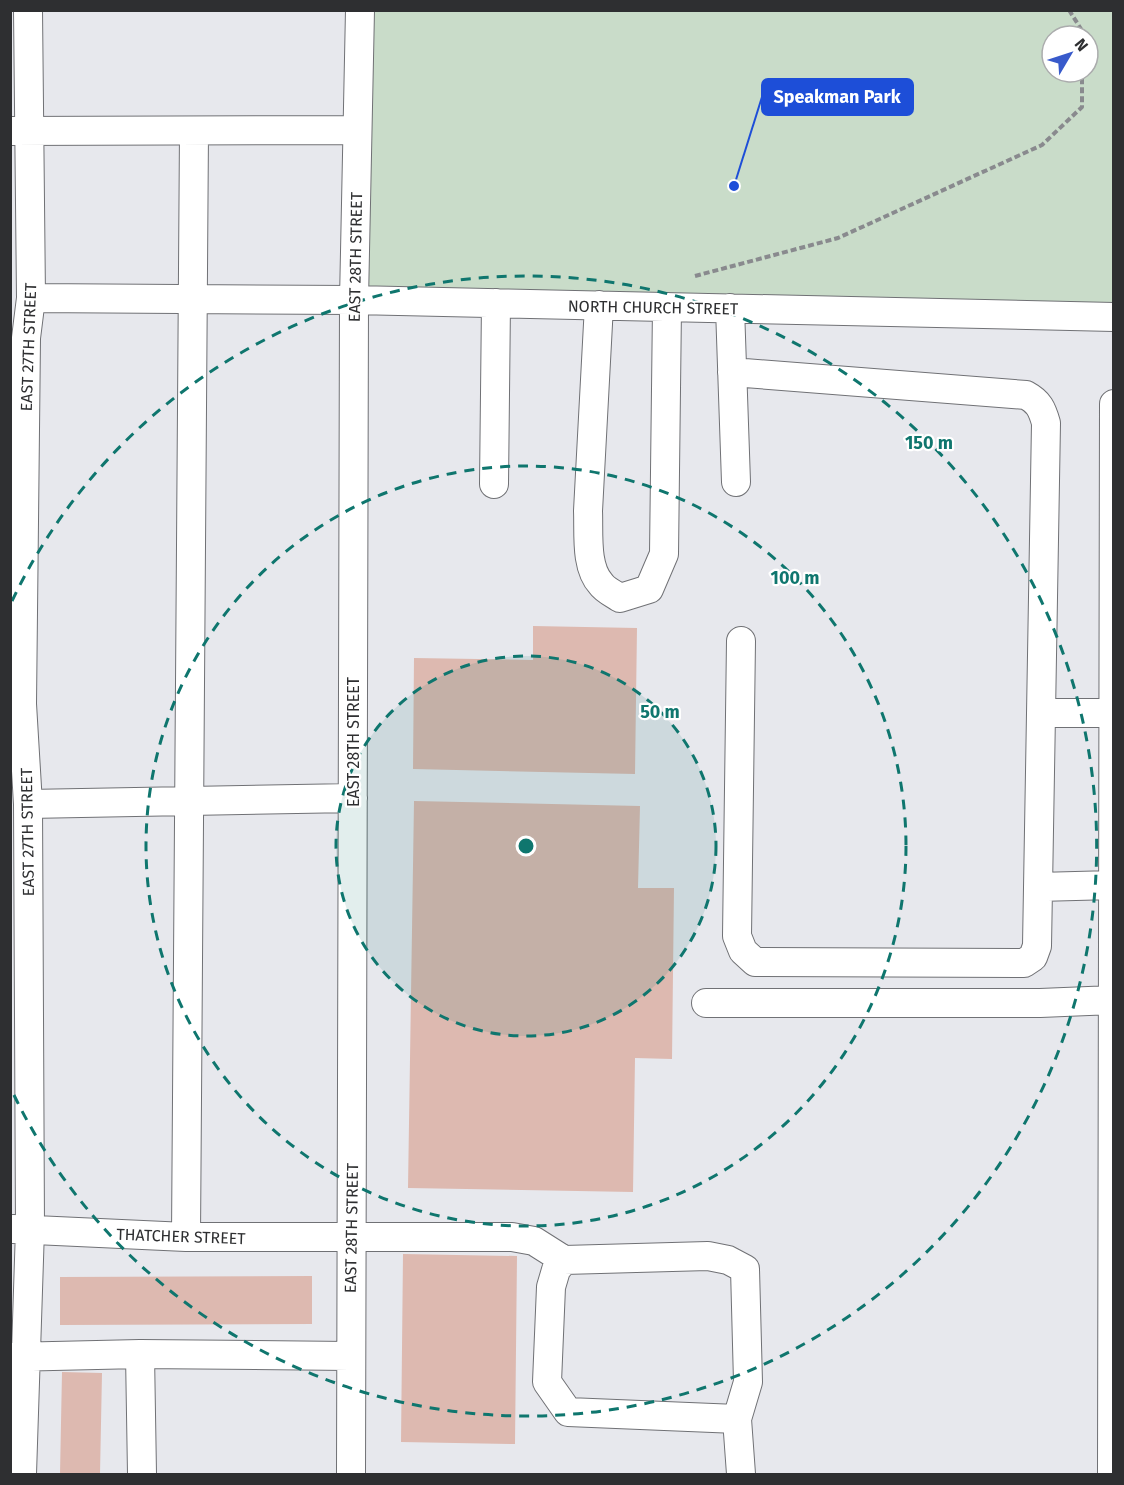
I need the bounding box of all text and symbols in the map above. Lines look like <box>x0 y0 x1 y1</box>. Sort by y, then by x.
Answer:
north arrow <box>1040 24 1100 84</box>
text: N <box>1071 35 1092 55</box>
callout: Speakman Park <box>762 79 913 115</box>
text: Speakman Park <box>773 86 902 108</box>
street label: EAST 28TH STREET <box>345 191 366 322</box>
street label: EAST 27TH STREET <box>17 282 40 412</box>
street label: NORTH CHURCH STREET <box>568 297 739 318</box>
text: 150 m <box>905 432 953 454</box>
text: 100 m <box>771 567 819 589</box>
street label: EAST 28TH STREET <box>344 676 363 807</box>
text: 50 m <box>640 701 680 723</box>
street label: EAST 27TH STREET <box>17 767 38 896</box>
centre of rings <box>516 836 536 856</box>
street label: EAST 28TH STREET <box>341 1162 362 1293</box>
street label: THATCHER STREET <box>116 1225 247 1248</box>

